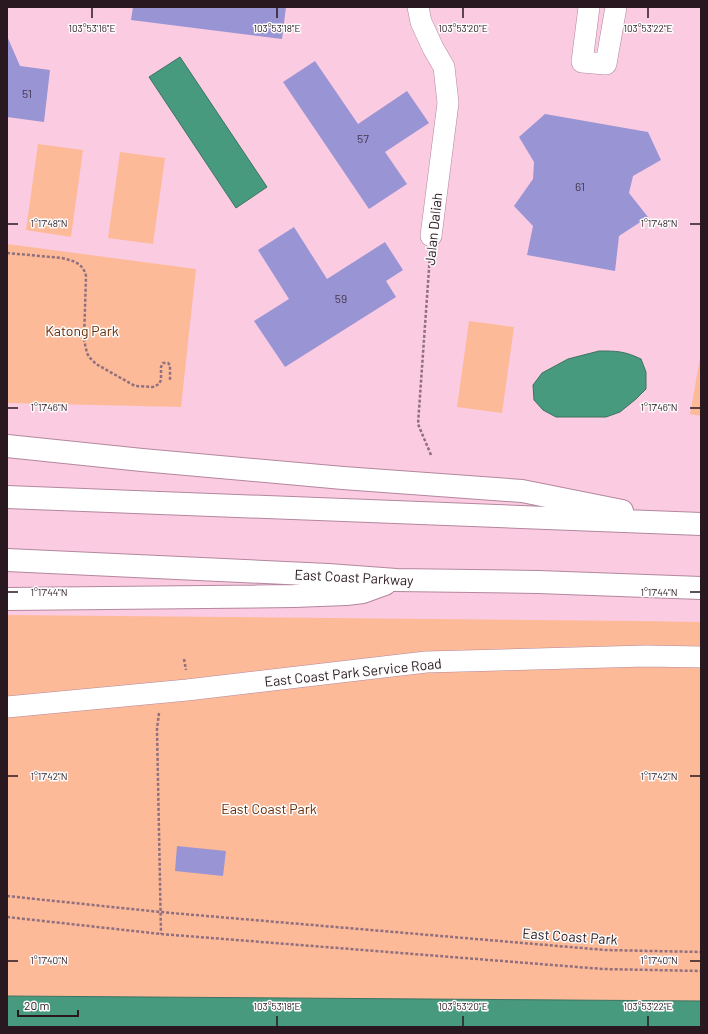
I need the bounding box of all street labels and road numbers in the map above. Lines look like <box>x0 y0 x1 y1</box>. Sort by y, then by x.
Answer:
street label: Jalan Daliah <box>421 192 445 266</box>
street label: East Coast Parkway <box>294 565 414 589</box>
street label: East Coast Park Service Road <box>263 654 443 690</box>
street label: East Coast Park <box>522 924 618 948</box>

